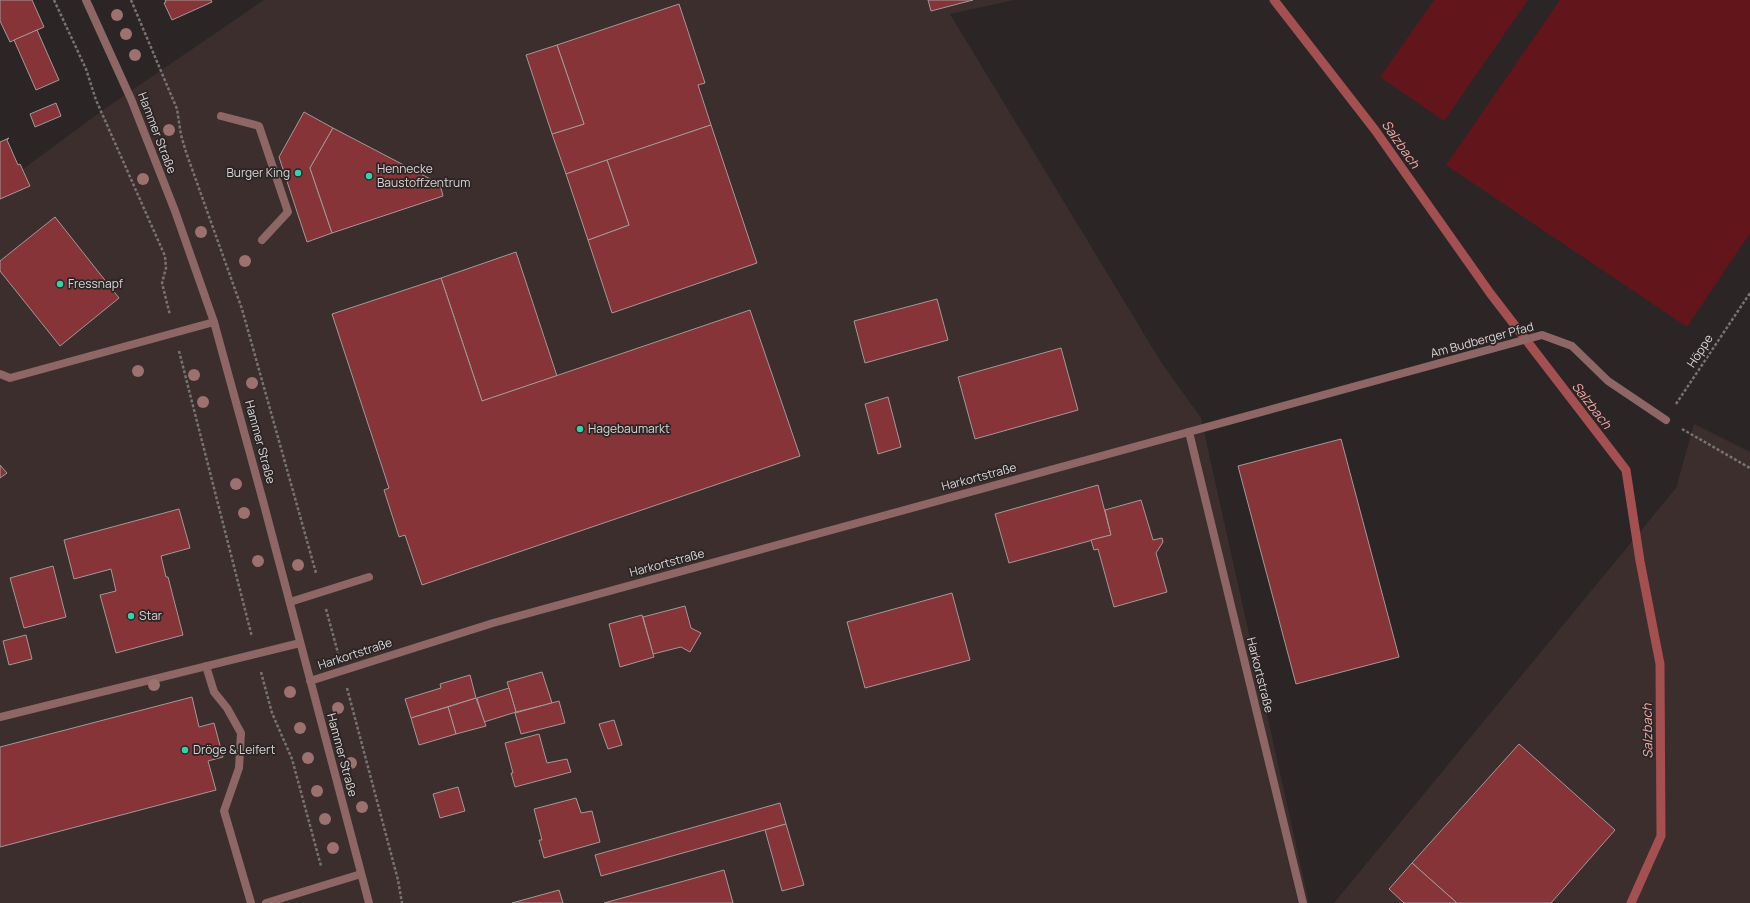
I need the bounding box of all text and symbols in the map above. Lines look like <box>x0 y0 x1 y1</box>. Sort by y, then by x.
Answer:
street label: Hammer Straße <box>134 90 181 176</box>
water label: Salzbach <box>1378 116 1425 173</box>
place label: Hennecke Baustoffzentrum <box>377 160 470 191</box>
place label: Burger King <box>226 164 290 181</box>
marker: Burger King <box>293 168 303 178</box>
marker: Hennecke Baustoffzentrum <box>364 171 374 181</box>
place label: Fressnapf <box>68 275 124 292</box>
marker: Fressnapf <box>55 279 65 289</box>
street label: Am Budberger Pfad <box>1428 318 1535 361</box>
street label: Höppe <box>1682 331 1717 371</box>
water label: Salzbach <box>1568 378 1617 433</box>
street label: Hammer Straße <box>241 398 280 486</box>
place label: Hagebaumarkt <box>588 420 670 437</box>
marker: Hagebaumarkt <box>575 424 585 434</box>
street label: Harkortstraße <box>939 458 1018 495</box>
street label: Harkortstraße <box>627 544 706 581</box>
place label: Star <box>139 607 163 624</box>
marker: Star <box>126 611 136 621</box>
street label: Harkortstraße <box>315 633 394 674</box>
street label: Harkortstraße <box>1243 635 1278 714</box>
water label: Salzbach <box>1637 702 1656 759</box>
street label: Hammer Straße <box>323 711 362 799</box>
place label: Dröge & Leifert <box>193 741 275 758</box>
marker: Dröge & Leifert <box>180 745 190 755</box>

